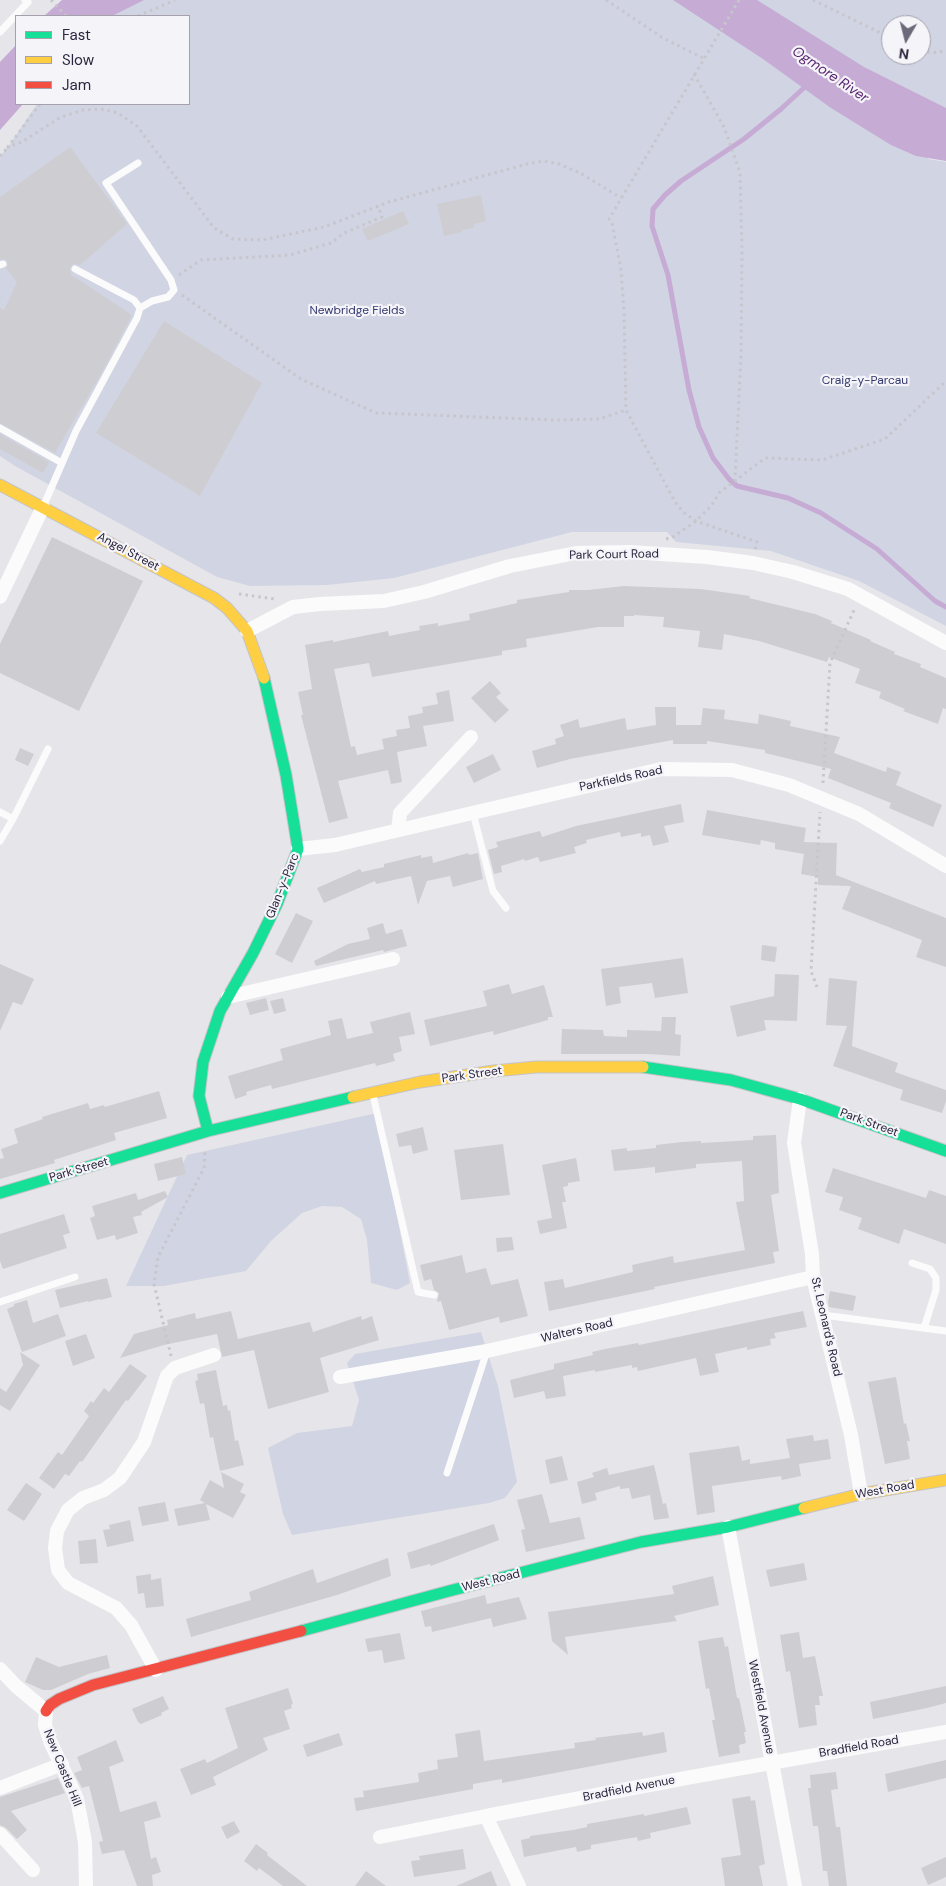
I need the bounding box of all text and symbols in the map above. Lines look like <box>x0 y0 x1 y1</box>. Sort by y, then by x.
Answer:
legend <box>15 15 190 105</box>
north arrow <box>881 15 931 65</box>
text: Fast <box>62 25 91 45</box>
water label: Ogmore River <box>789 43 871 107</box>
text: N <box>898 44 910 63</box>
text: Slow <box>62 50 94 70</box>
text: Jam <box>62 75 91 95</box>
park label: Newbridge Fields <box>309 304 405 318</box>
park label: Craig-y-Parcau <box>822 374 908 388</box>
street label: Angel Street <box>95 530 161 574</box>
street label: Park Court Road <box>569 547 659 563</box>
street label: Parkfields Road <box>578 763 664 795</box>
street label: Glan-y-Parc <box>263 851 303 921</box>
street label: Park Street <box>441 1064 503 1086</box>
street label: Park Street <box>838 1106 900 1140</box>
street label: Park Street <box>48 1155 110 1185</box>
street label: St. Leonard's Road <box>808 1276 844 1378</box>
street label: Walters Road <box>540 1316 614 1346</box>
street label: West Road <box>854 1478 916 1502</box>
street label: West Road <box>460 1567 522 1595</box>
street label: Westfield Avenue <box>745 1658 777 1756</box>
street label: New Castle Hill <box>40 1727 84 1809</box>
street label: Bradfield Road <box>818 1733 900 1761</box>
street label: Bradfield Avenue <box>582 1773 676 1805</box>

